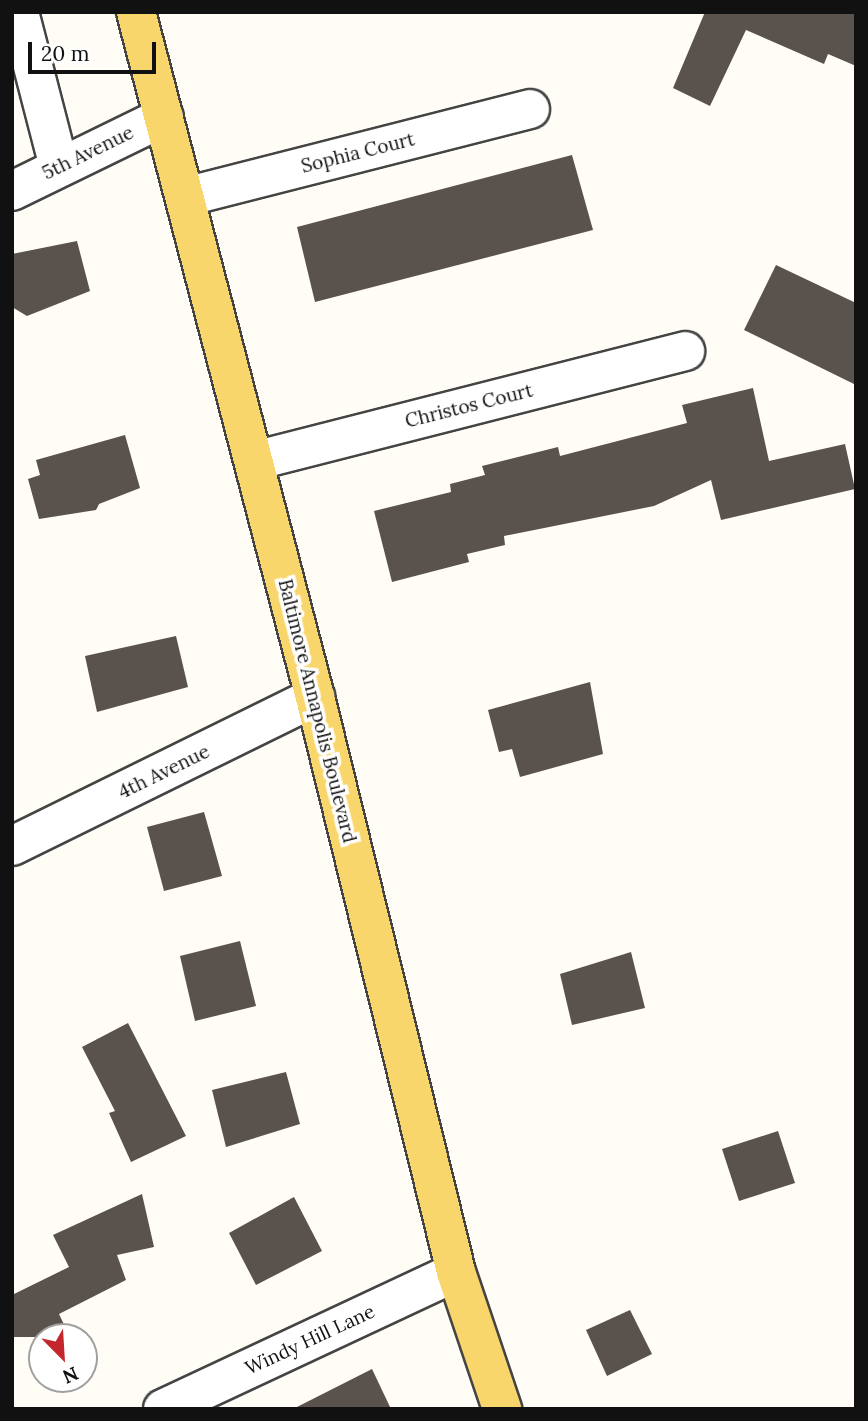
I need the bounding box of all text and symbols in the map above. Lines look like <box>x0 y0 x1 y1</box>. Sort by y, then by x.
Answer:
scale bar <box>32 28 159 72</box>
text: 20 m <box>41 40 90 67</box>
street label: 5th Avenue <box>39 121 137 185</box>
street label: Sophia Court <box>299 128 417 178</box>
street label: Christos Court <box>403 379 535 433</box>
street label: Baltimore Annapolis Boulevard <box>273 577 361 845</box>
street label: 4th Avenue <box>115 740 213 804</box>
street label: Windy Hill Lane <box>242 1300 378 1380</box>
north arrow <box>28 1323 98 1393</box>
text: N <box>59 1361 82 1389</box>

